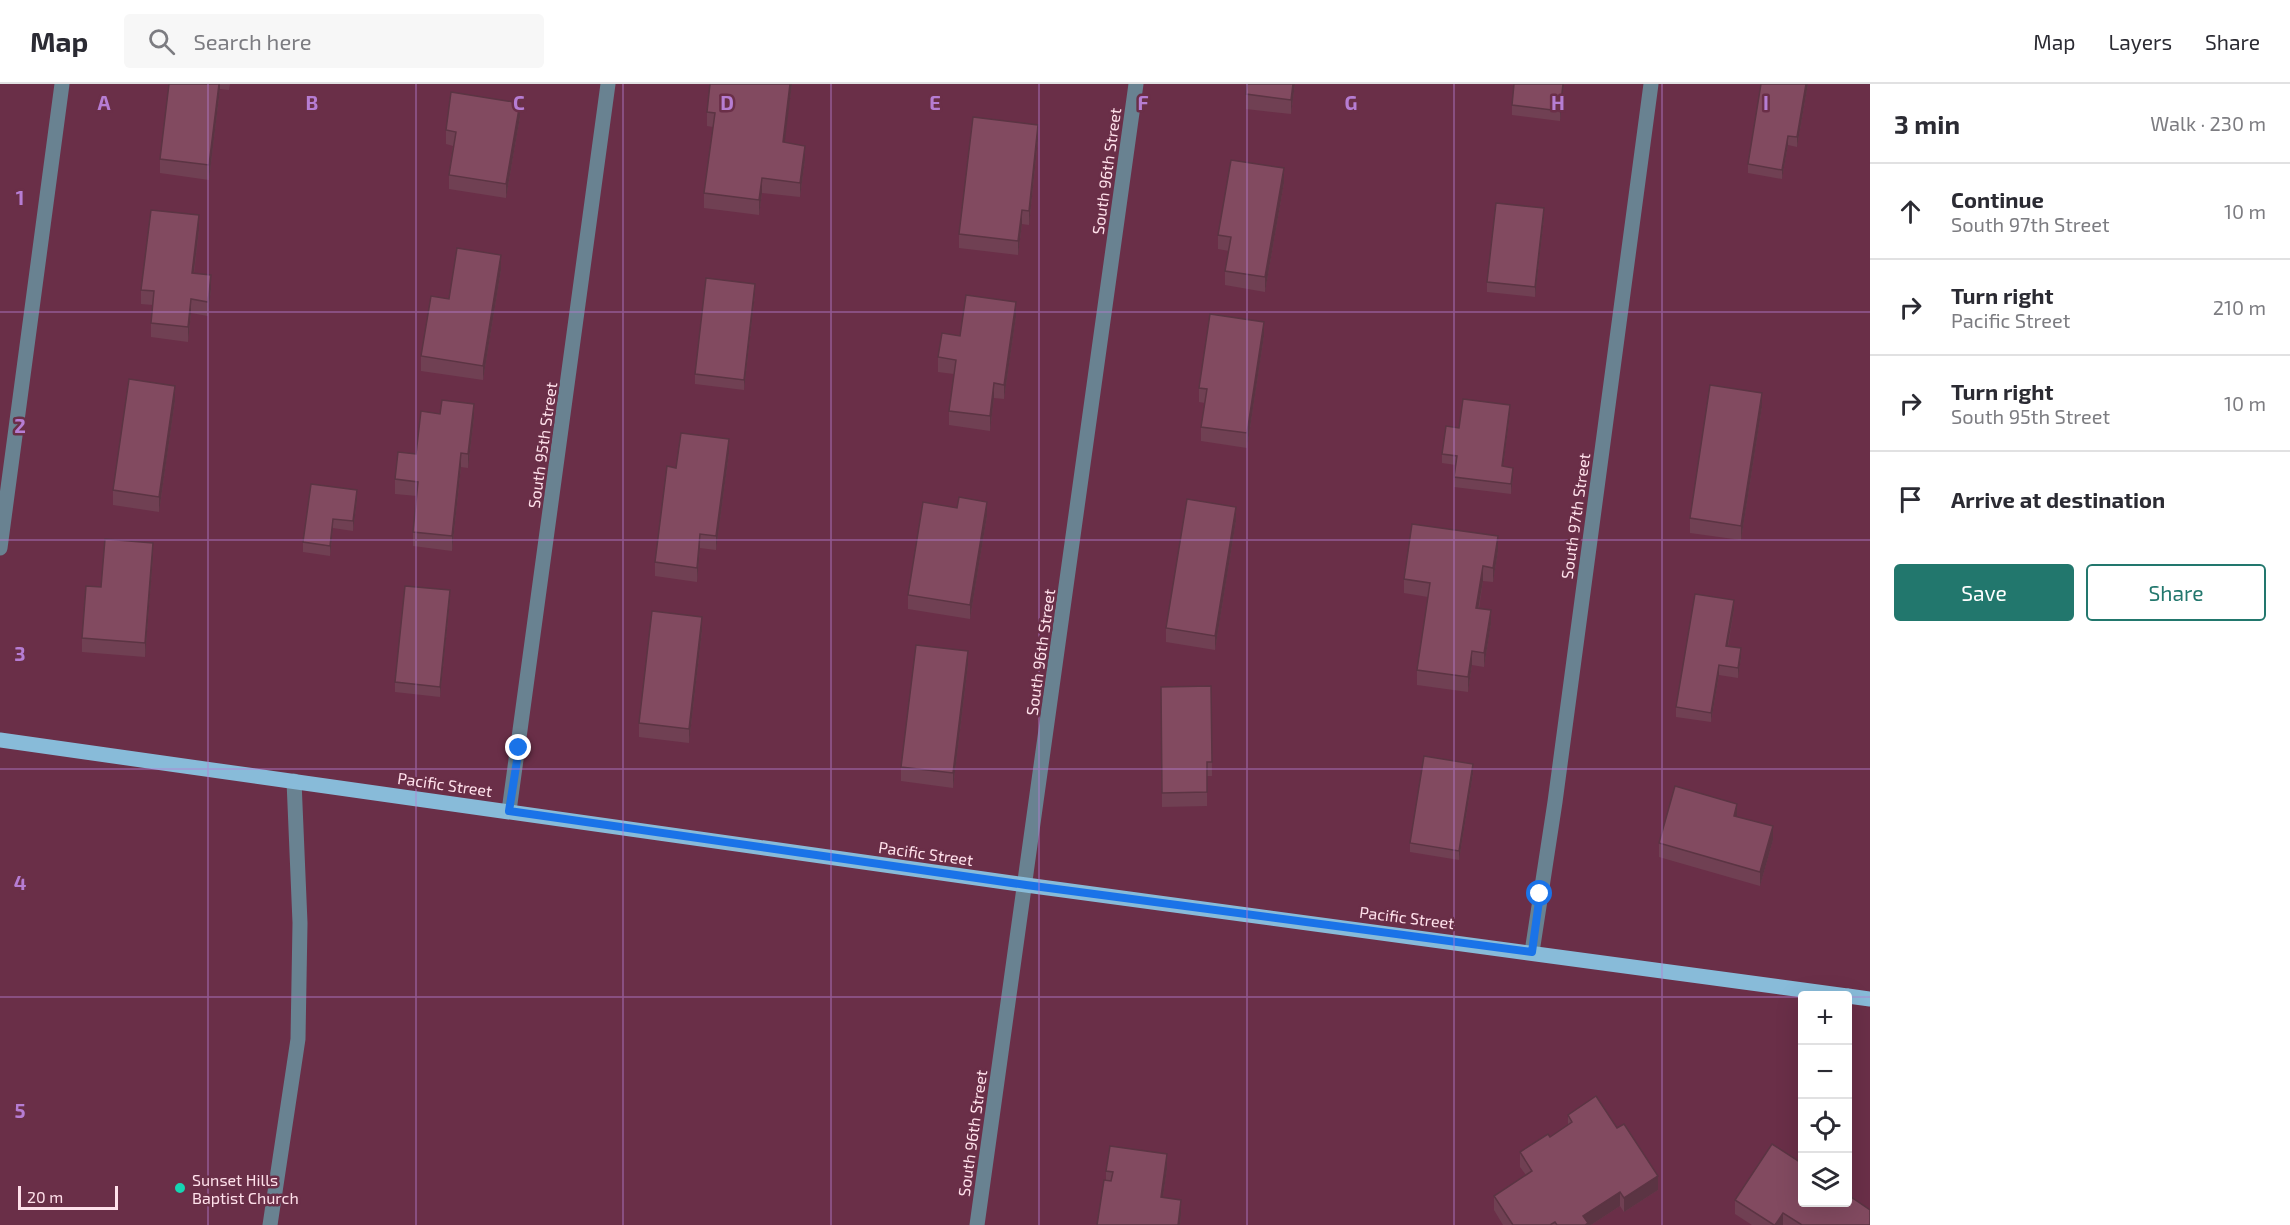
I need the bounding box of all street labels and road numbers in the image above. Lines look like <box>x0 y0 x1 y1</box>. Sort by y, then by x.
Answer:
street label: South 96th Street <box>1088 106 1124 236</box>
street label: South 95th Street <box>524 381 560 509</box>
street label: South 97th Street <box>1557 452 1593 580</box>
street label: South 96th Street <box>1022 587 1058 717</box>
street label: Pacific Street <box>396 768 494 800</box>
street label: Pacific Street <box>877 837 975 869</box>
street label: Pacific Street <box>1358 902 1456 932</box>
street label: South 96th Street <box>954 1068 990 1198</box>

